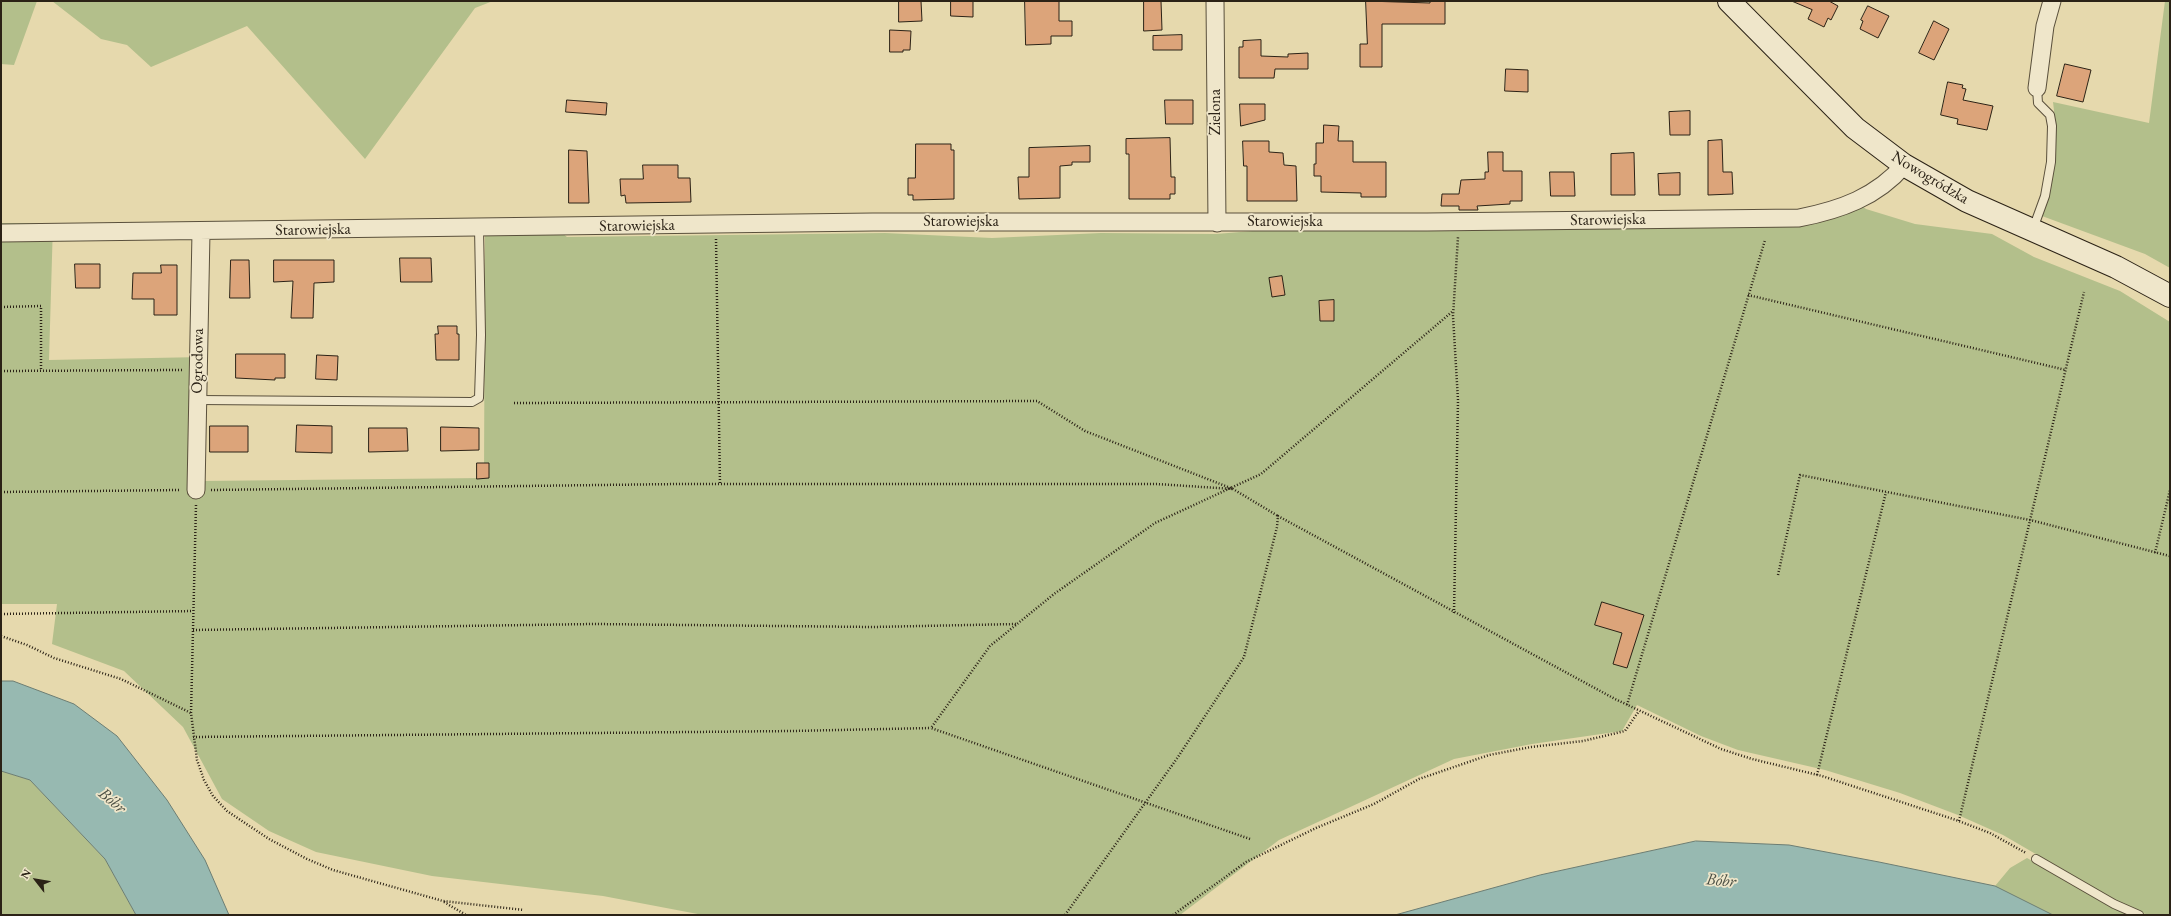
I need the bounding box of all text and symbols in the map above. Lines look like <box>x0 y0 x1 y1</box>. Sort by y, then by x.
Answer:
street label: Zielona <box>1206 89 1226 135</box>
street label: Nowogródzka <box>1888 147 1972 209</box>
street label: Starowiejska <box>1570 210 1646 230</box>
street label: Starowiejska <box>923 212 999 232</box>
street label: Starowiejska <box>1247 212 1323 232</box>
street label: Starowiejska <box>599 216 675 236</box>
street label: Starowiejska <box>275 220 351 240</box>
street label: Ogrodowa <box>188 328 208 394</box>
water label: Bóbr <box>94 784 130 818</box>
north arrow <box>16 860 56 900</box>
text: N <box>17 866 34 881</box>
water label: Bóbr <box>1705 870 1737 892</box>

